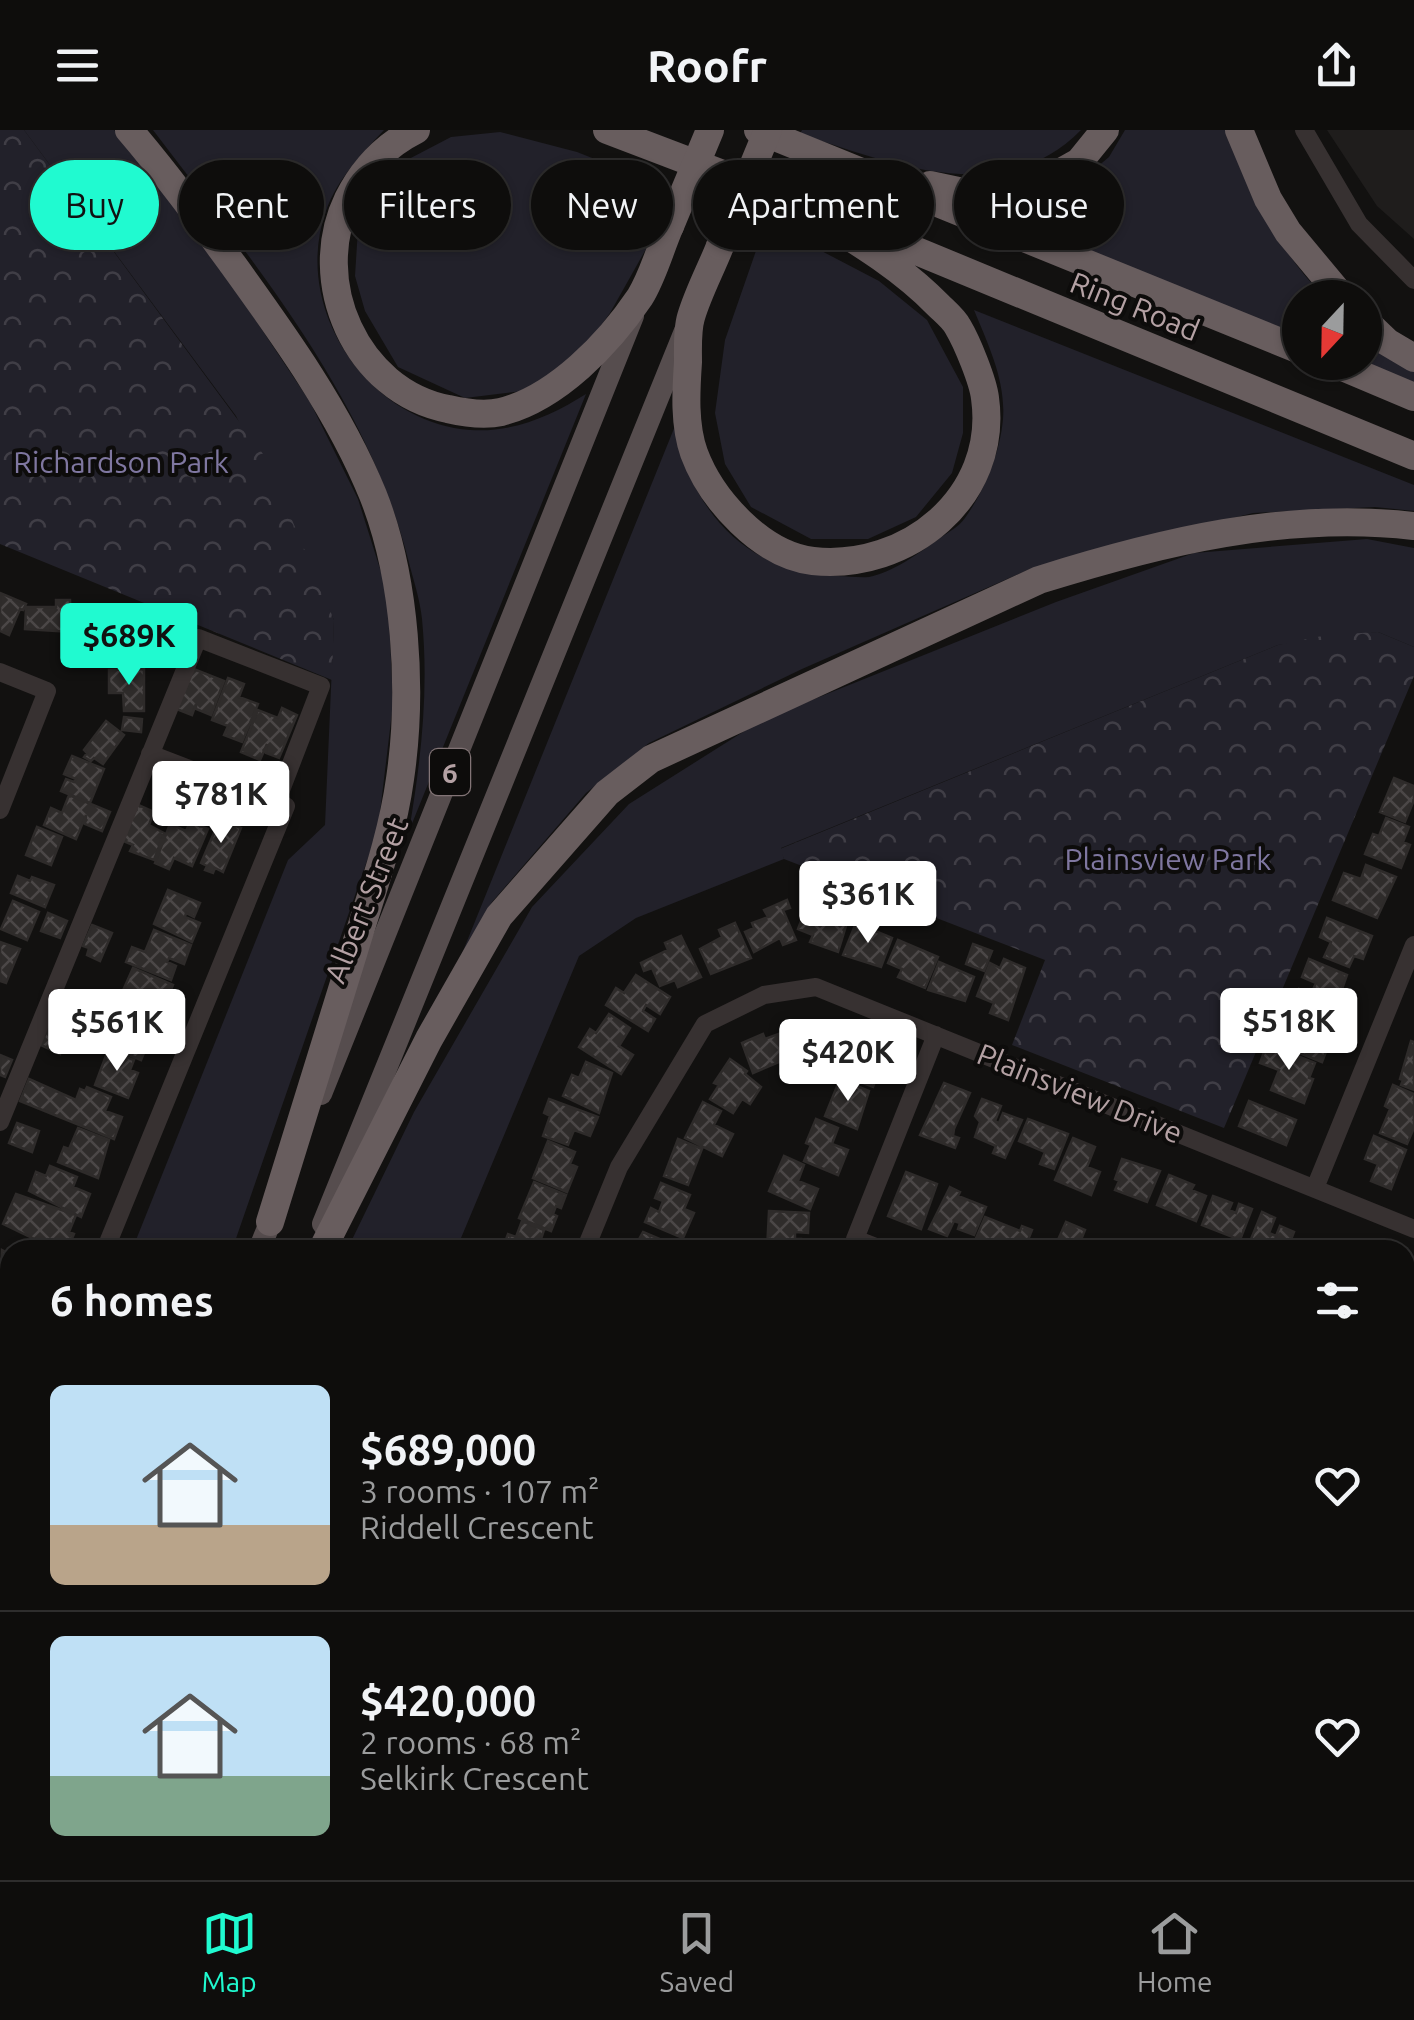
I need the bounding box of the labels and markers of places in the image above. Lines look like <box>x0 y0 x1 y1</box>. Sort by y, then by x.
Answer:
pin: $689K <box>59 603 199 688</box>
pin: $781K <box>151 761 291 846</box>
pin: $361K <box>798 861 938 946</box>
pin: $518K <box>1219 988 1359 1073</box>
pin: $561K <box>47 989 187 1074</box>
pin: $420K <box>778 1019 918 1104</box>

